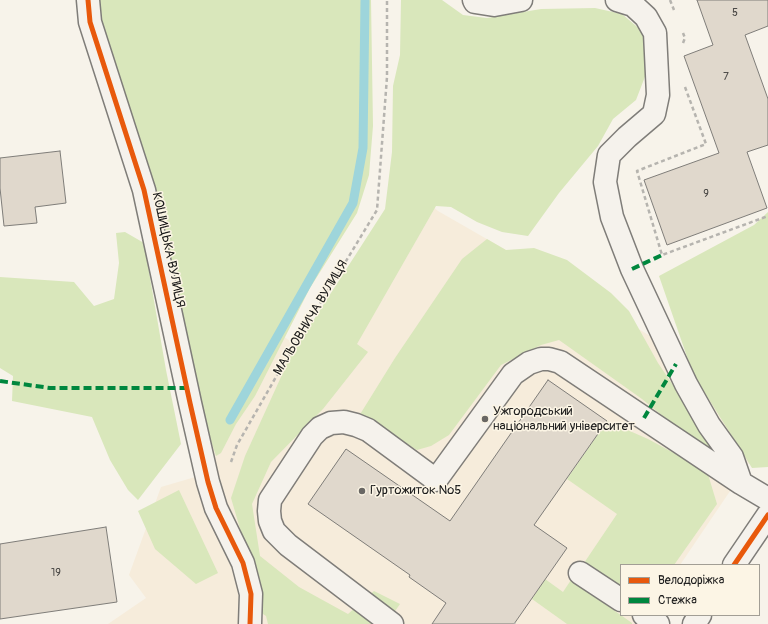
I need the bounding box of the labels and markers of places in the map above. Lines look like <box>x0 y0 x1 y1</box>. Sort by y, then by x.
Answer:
place label: Ужгородський національний університет <box>493 404 635 435</box>
marker: Ужгородський національний університет <box>480 414 490 424</box>
place label: Гуртожиток №5 <box>370 483 461 499</box>
marker: Гуртожиток №5 <box>357 486 367 496</box>

